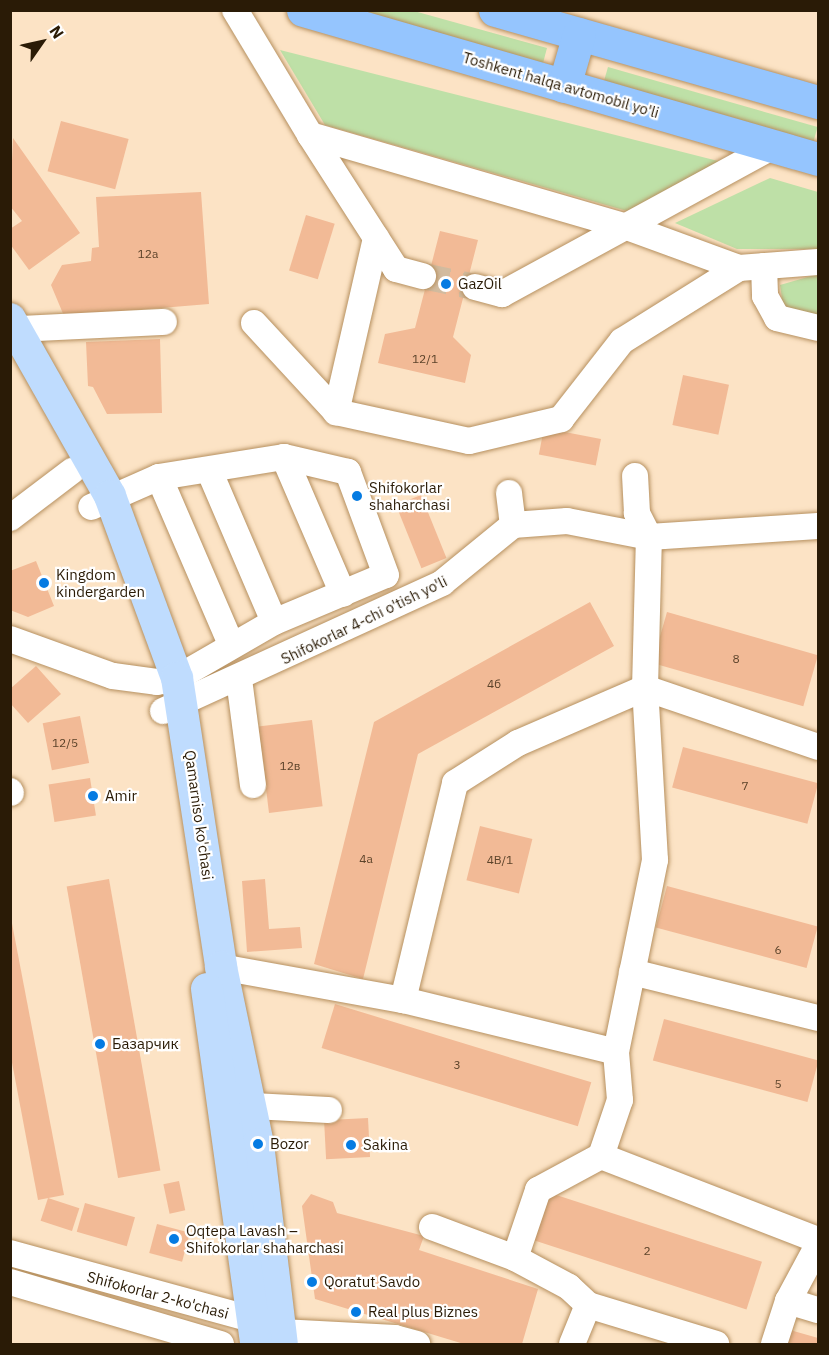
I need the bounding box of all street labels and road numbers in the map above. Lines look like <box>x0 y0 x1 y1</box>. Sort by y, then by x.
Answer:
street label: Toshkent halqa avtomobil yo'li <box>461 48 661 122</box>
street label: Shifokorlar 4-chi o'tish yo'li <box>278 572 450 668</box>
street label: Qamarniso ko'chasi <box>181 749 217 881</box>
street label: Shifokorlar 2-ko'chasi <box>85 1267 231 1323</box>

